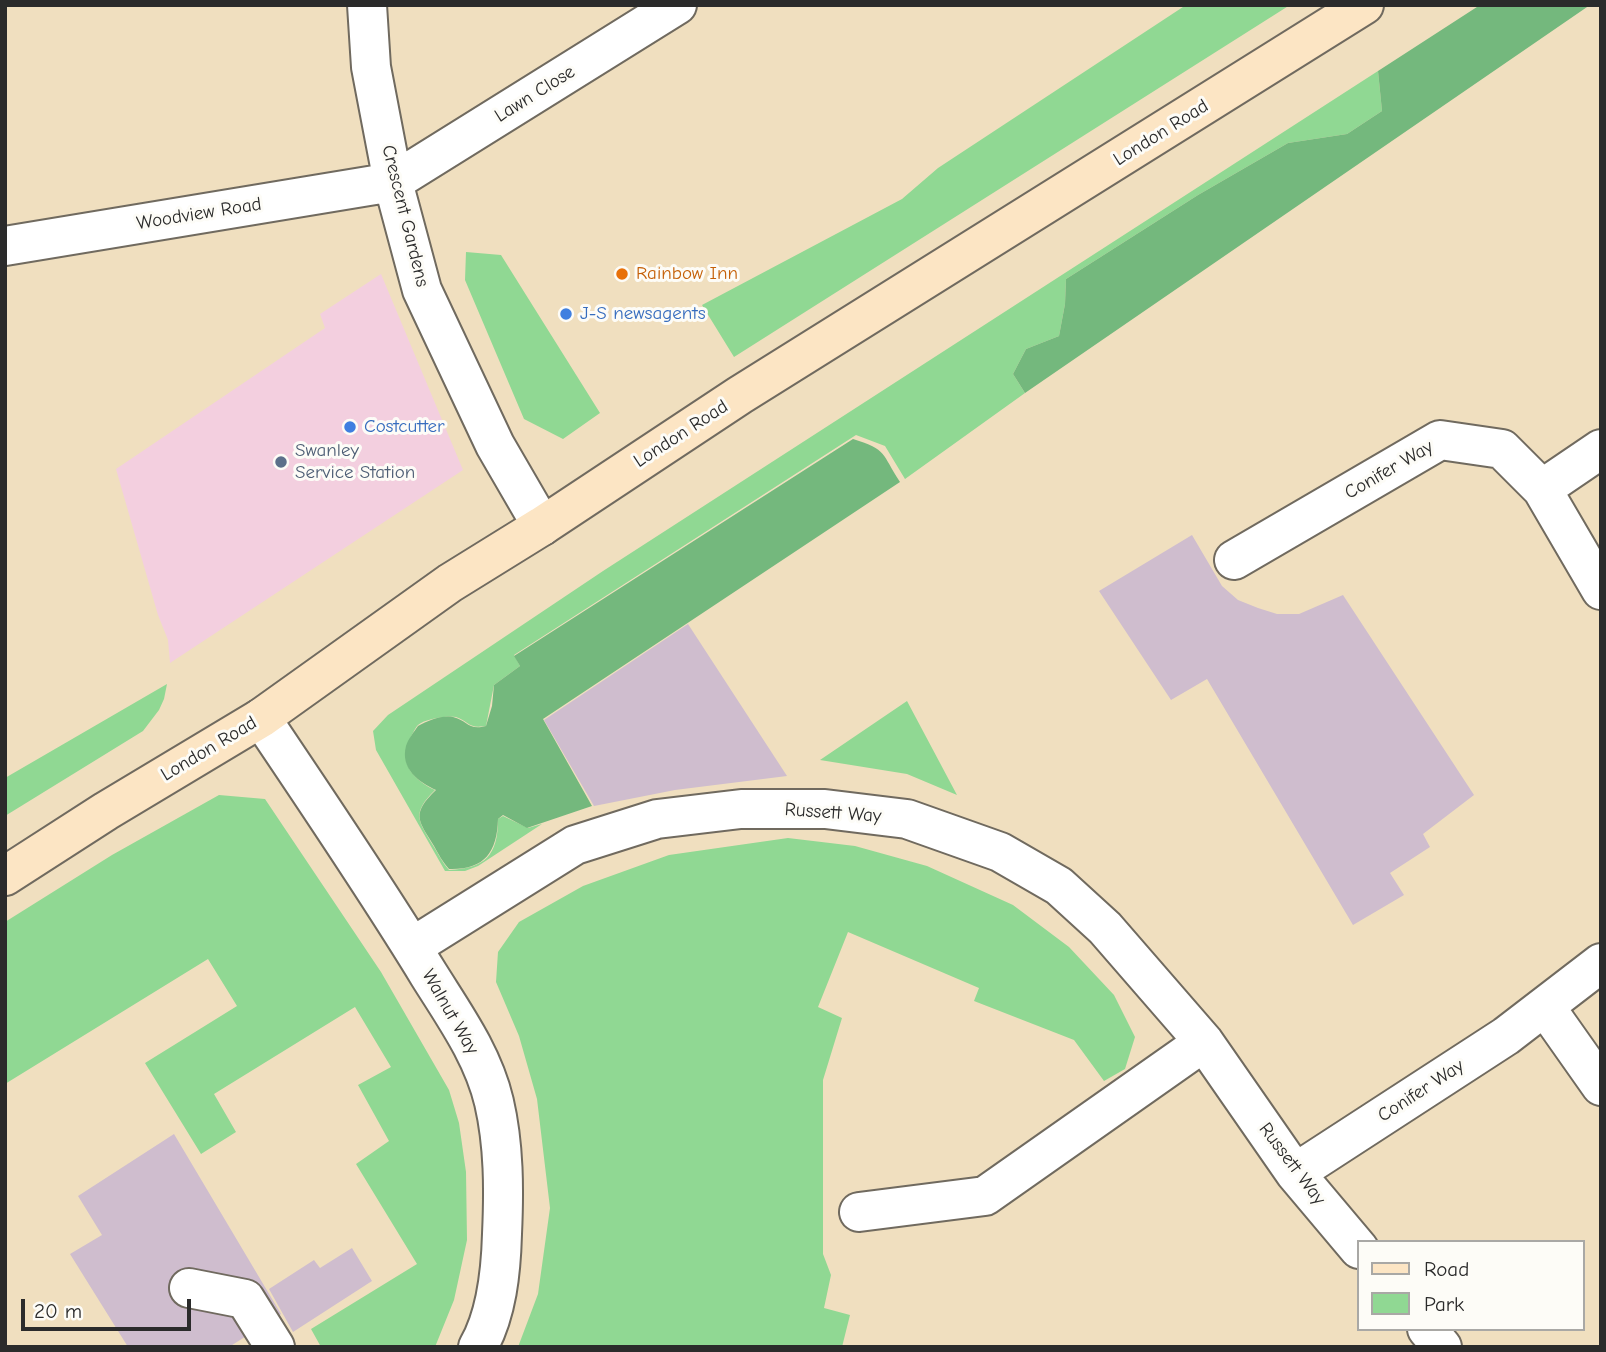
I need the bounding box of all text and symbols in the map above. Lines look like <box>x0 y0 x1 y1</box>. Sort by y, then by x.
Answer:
street label: Lawn Close <box>491 60 579 128</box>
street label: London Road <box>1109 95 1213 171</box>
street label: Crescent Gardens <box>376 143 434 289</box>
street label: Woodview Road <box>135 193 263 235</box>
place label: Rainbow Inn <box>636 263 738 285</box>
marker: Rainbow Inn <box>614 266 630 282</box>
place label: J-S newsagents <box>580 303 706 325</box>
marker: J-S newsagents <box>558 306 574 322</box>
street label: London Road <box>630 395 732 473</box>
place label: Costcutter <box>364 416 445 438</box>
marker: Costcutter <box>342 419 358 435</box>
street label: Conifer Way <box>1341 436 1437 504</box>
place label: Swanley Service Station <box>295 440 415 484</box>
marker: Swanley Service Station <box>273 454 289 470</box>
street label: London Road <box>157 711 261 787</box>
street label: Russett Way <box>784 798 882 828</box>
street label: Walnut Way <box>416 965 484 1059</box>
street label: Conifer Way <box>1374 1055 1468 1127</box>
street label: Russett Way <box>1254 1118 1330 1210</box>
legend <box>1358 1240 1585 1331</box>
text: Road <box>1424 1257 1469 1281</box>
scale bar <box>24 1286 194 1330</box>
text: Park <box>1424 1292 1464 1316</box>
text: 20 m <box>34 1299 82 1323</box>

